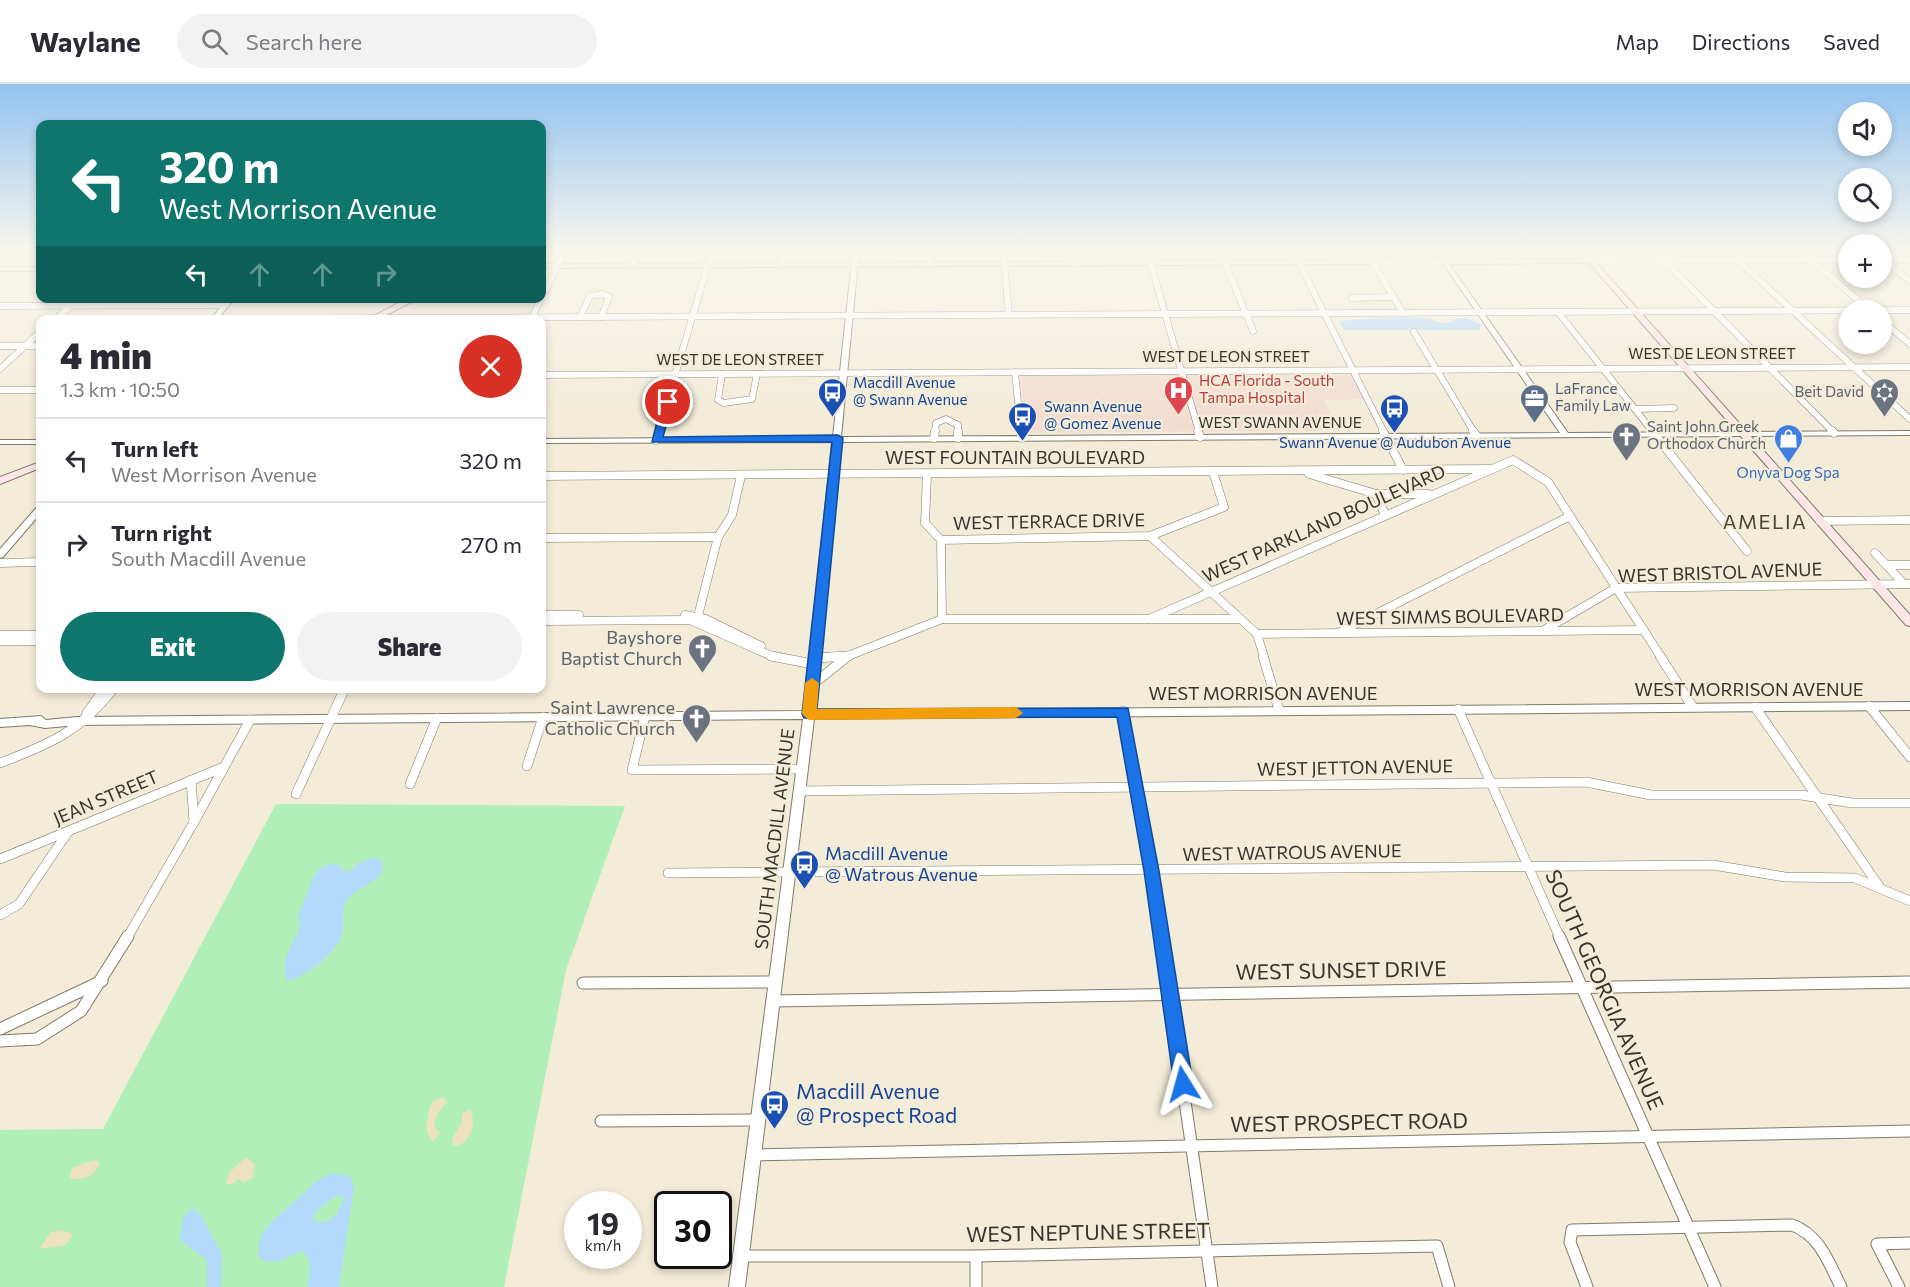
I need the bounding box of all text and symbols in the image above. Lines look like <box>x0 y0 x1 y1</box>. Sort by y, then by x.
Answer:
search box <box>177 14 597 68</box>
text: Waylane <box>30 24 141 58</box>
icon: search <box>198 25 231 58</box>
text: Search here <box>246 28 362 55</box>
text: Map <box>1616 29 1659 54</box>
text: Directions <box>1692 29 1790 54</box>
text: Saved <box>1823 29 1880 54</box>
map controls <box>1838 102 1892 354</box>
button: sound <box>1838 102 1892 156</box>
text: 320 m <box>159 140 279 192</box>
icon: left <box>60 144 138 222</box>
button: search <box>1838 168 1892 222</box>
text: West Morrison Avenue <box>159 192 437 225</box>
button: + <box>1838 234 1892 288</box>
icon: left <box>180 258 213 291</box>
icon: ahead <box>243 258 276 291</box>
icon: ahead <box>306 258 339 291</box>
icon: right <box>369 258 402 291</box>
button: − <box>1838 300 1892 354</box>
text: 4 min <box>60 332 152 376</box>
button: close <box>459 335 522 398</box>
street label: WEST DE LEON STREET <box>1628 344 1796 362</box>
street label: WEST DE LEON STREET <box>1142 347 1310 365</box>
street label: WEST DE LEON STREET <box>656 350 824 368</box>
place label: HCA Florida - South Tampa Hospital <box>1199 371 1334 406</box>
place label: Macdill Avenue @ Swann Avenue <box>853 373 967 408</box>
hospital icon: HCA Florida - South Tampa Hospital <box>1162 374 1194 416</box>
pin <box>642 376 693 427</box>
bus stop icon: Macdill Avenue @ Swann Avenue <box>816 376 848 418</box>
synagogue icon: Beit David <box>1869 376 1901 418</box>
text: 1.3 km · 10:50 <box>60 377 180 401</box>
place label: LaFrance Family Law <box>1555 379 1631 414</box>
office icon: LaFrance Family Law <box>1518 382 1550 424</box>
place label: Beit David <box>1795 382 1864 400</box>
icon: arrive <box>651 385 684 418</box>
bus stop icon: Swann Avenue @ Audubon Avenue <box>1379 392 1411 434</box>
place label: Swann Avenue @ Gomez Avenue <box>1044 397 1161 432</box>
bus stop icon: Swann Avenue @ Gomez Avenue <box>1007 400 1039 442</box>
street label: WEST SWANN AVENUE <box>1198 413 1362 431</box>
place label: Saint John Greek Orthodox Church <box>1647 417 1766 452</box>
church icon: Saint John Greek Orthodox Church <box>1610 420 1642 462</box>
shop icon: Onyva Dog Spa <box>1772 422 1804 464</box>
place label: Swann Avenue @ Audubon Avenue <box>1279 433 1511 451</box>
text: Turn left <box>111 435 198 462</box>
icon: left <box>60 444 93 477</box>
street label: WEST FOUNTAIN BOULEVARD <box>885 446 1145 468</box>
text: 320 m <box>460 447 522 474</box>
street label: WEST PARKLAND BOULEVARD <box>1199 459 1448 587</box>
text: West Morrison Avenue <box>111 462 317 486</box>
place label: Onyva Dog Spa <box>1736 463 1840 481</box>
street label: WEST TERRACE DRIVE <box>953 508 1145 534</box>
district label: AMELIA <box>1723 509 1807 533</box>
text: Turn right <box>111 519 212 546</box>
icon: right <box>60 528 93 561</box>
text: 270 m <box>461 531 522 558</box>
text: South Macdill Avenue <box>111 546 306 570</box>
street label: WEST BRISTOL AVENUE <box>1617 557 1822 587</box>
street label: WEST SIMMS BOULEVARD <box>1336 603 1564 629</box>
button: Exit <box>60 612 285 681</box>
button: Share <box>297 612 522 681</box>
place label: Bayshore Baptist Church <box>561 626 682 669</box>
church icon: Bayshore Baptist Church <box>687 632 719 674</box>
street label: WEST MORRISON AVENUE <box>1635 678 1863 700</box>
street label: WEST MORRISON AVENUE <box>1149 682 1377 704</box>
place label: Saint Lawrence Catholic Church <box>544 696 675 739</box>
church icon: Saint Lawrence Catholic Church <box>680 702 712 744</box>
street label: SOUTH MACDILL AVENUE <box>750 727 798 951</box>
street label: WEST JETTON AVENUE <box>1257 754 1453 780</box>
street label: JEAN STREET <box>50 765 162 829</box>
street label: WEST WATROUS AVENUE <box>1182 839 1402 865</box>
place label: Macdill Avenue @ Watrous Avenue <box>825 842 978 885</box>
bus stop icon: Macdill Avenue @ Watrous Avenue <box>788 848 820 890</box>
street label: SOUTH GEORGIA AVENUE <box>1541 866 1670 1113</box>
street label: WEST SUNSET DRIVE <box>1235 955 1447 984</box>
position arrow <box>1151 1052 1215 1116</box>
place label: Macdill Avenue @ Prospect Road <box>796 1078 957 1127</box>
bus stop icon: Macdill Avenue @ Prospect Road <box>759 1088 791 1130</box>
street label: WEST PROSPECT ROAD <box>1230 1107 1468 1136</box>
speed limit sign: 30 <box>654 1191 732 1269</box>
text: 19 <box>587 1204 619 1241</box>
street label: WEST NEPTUNE STREET <box>966 1217 1210 1246</box>
text: km/h <box>585 1236 621 1254</box>

